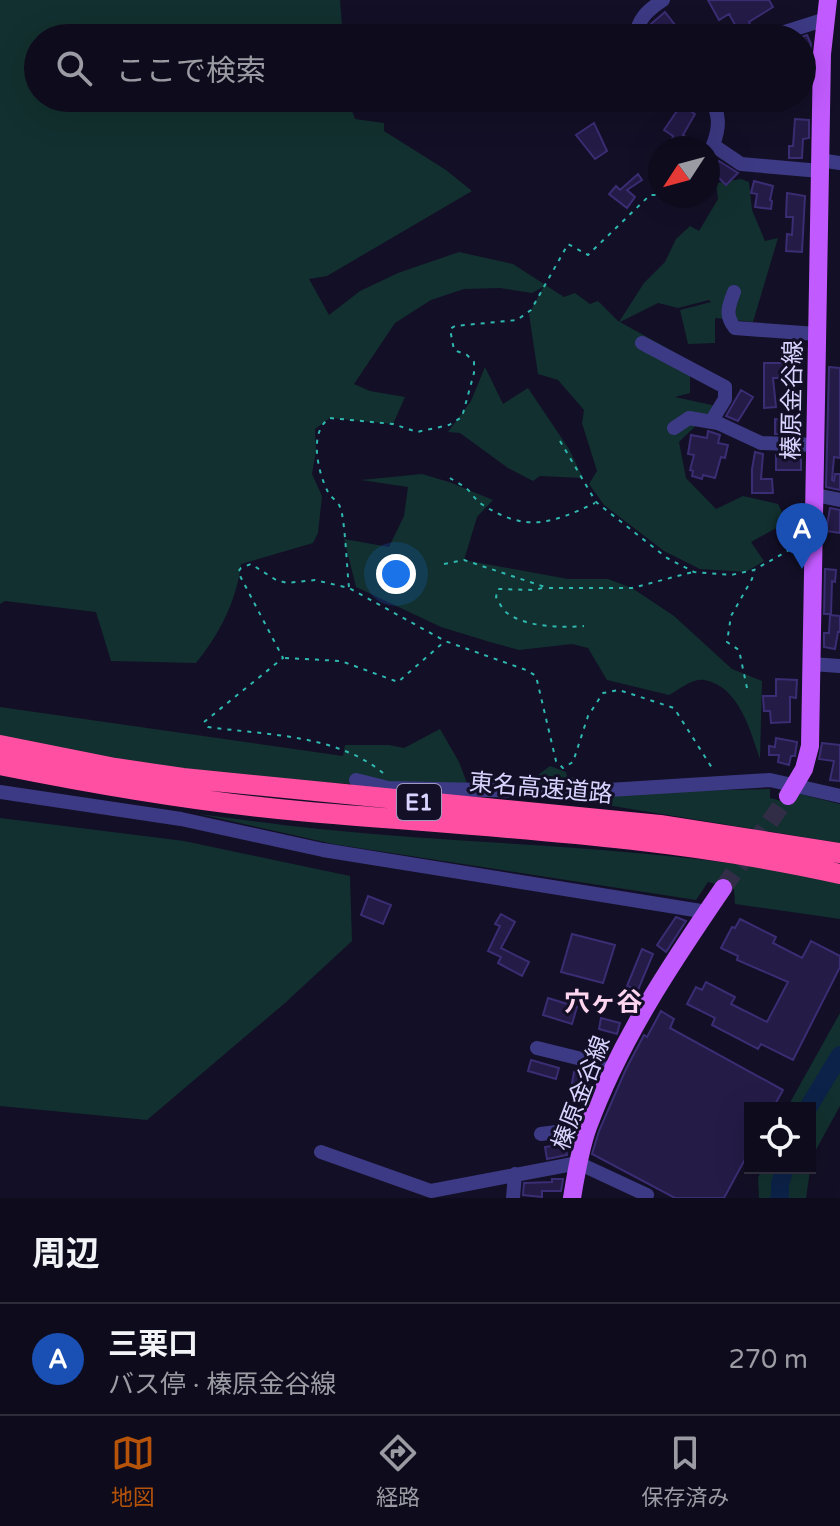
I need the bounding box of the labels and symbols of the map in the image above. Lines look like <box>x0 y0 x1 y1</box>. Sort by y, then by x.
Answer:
north arrow <box>648 136 720 208</box>
street label: 榛原金谷線 <box>777 340 808 460</box>
pin: A <box>776 503 828 569</box>
your location <box>376 554 416 594</box>
street label: 東名高速道路 <box>468 768 614 809</box>
road number: E1 <box>397 784 441 820</box>
district label: 穴ヶ谷 <box>564 987 642 1018</box>
street label: 榛原金谷線 <box>546 1032 617 1154</box>

